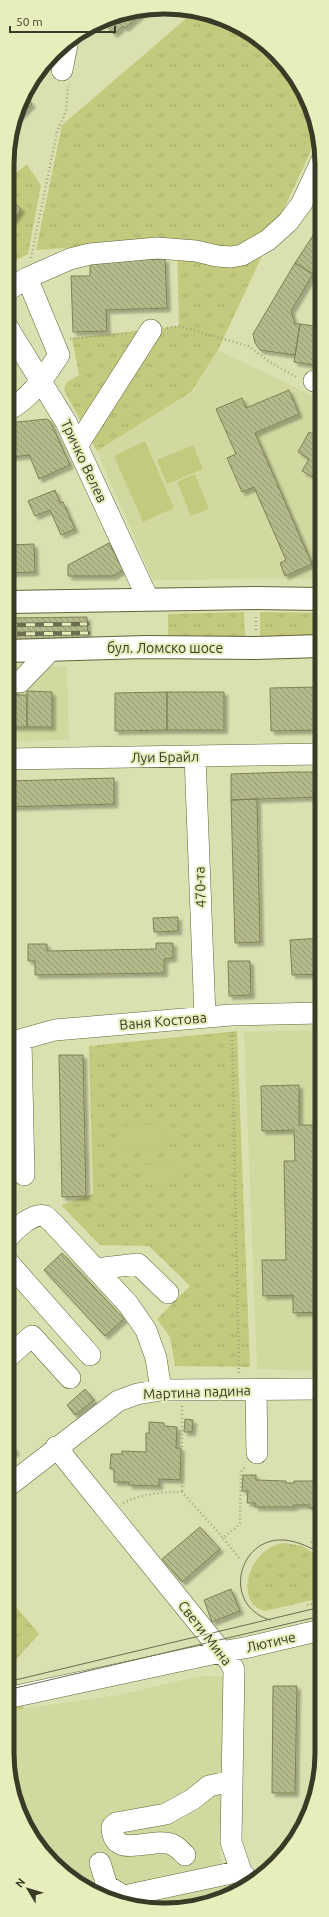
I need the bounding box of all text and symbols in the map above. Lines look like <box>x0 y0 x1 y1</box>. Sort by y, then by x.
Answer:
scale bar <box>10 8 115 34</box>
text: 50 m <box>16 15 43 28</box>
street label: Тричко Велев <box>58 417 110 505</box>
street label: бул. Ломско шосе <box>107 640 223 656</box>
street label: Луи Брайл <box>131 748 199 766</box>
street label: 470-та <box>191 866 209 908</box>
street label: Ваня Костова <box>119 1009 207 1033</box>
street label: Мартина падина <box>143 1382 251 1402</box>
street label: Свети Мина <box>175 1598 235 1668</box>
street label: Лютиче <box>245 1629 297 1655</box>
north arrow <box>8 1869 48 1909</box>
text: N <box>13 1876 27 1890</box>

